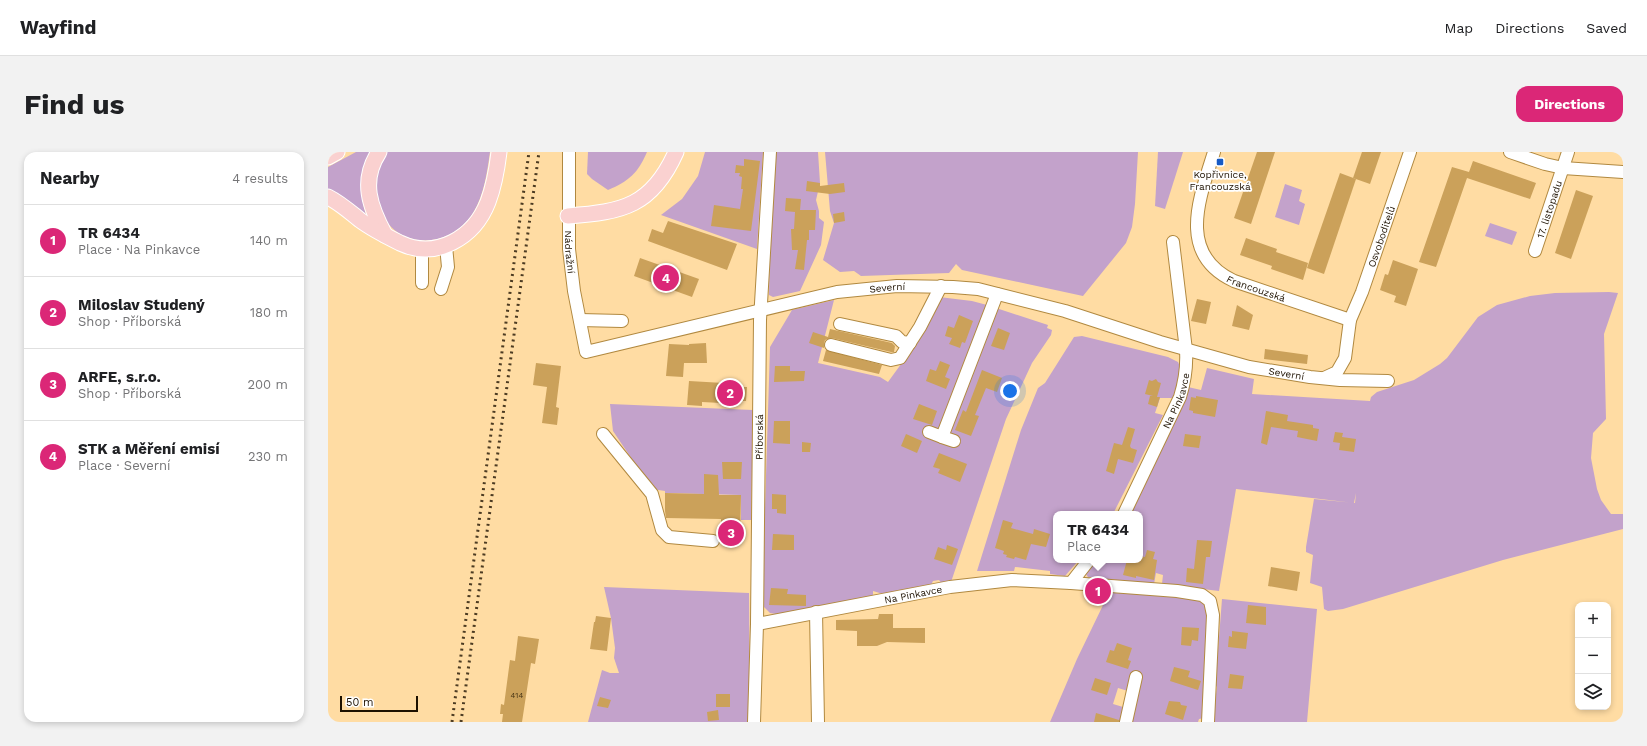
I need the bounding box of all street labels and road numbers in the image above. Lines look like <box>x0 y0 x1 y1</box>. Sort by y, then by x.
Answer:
street label: 17. listopadu <box>1535 179 1564 240</box>
street label: Osvoboditelů <box>1366 204 1397 269</box>
street label: Nádražní <box>563 230 577 274</box>
street label: Francouzská <box>1225 273 1287 304</box>
street label: Severní <box>869 281 906 295</box>
street label: Severní <box>1268 365 1305 382</box>
street label: Na Pinkavce <box>1161 372 1191 430</box>
street label: Příborská <box>754 414 765 460</box>
street label: Na Pinkavce <box>883 584 943 605</box>

